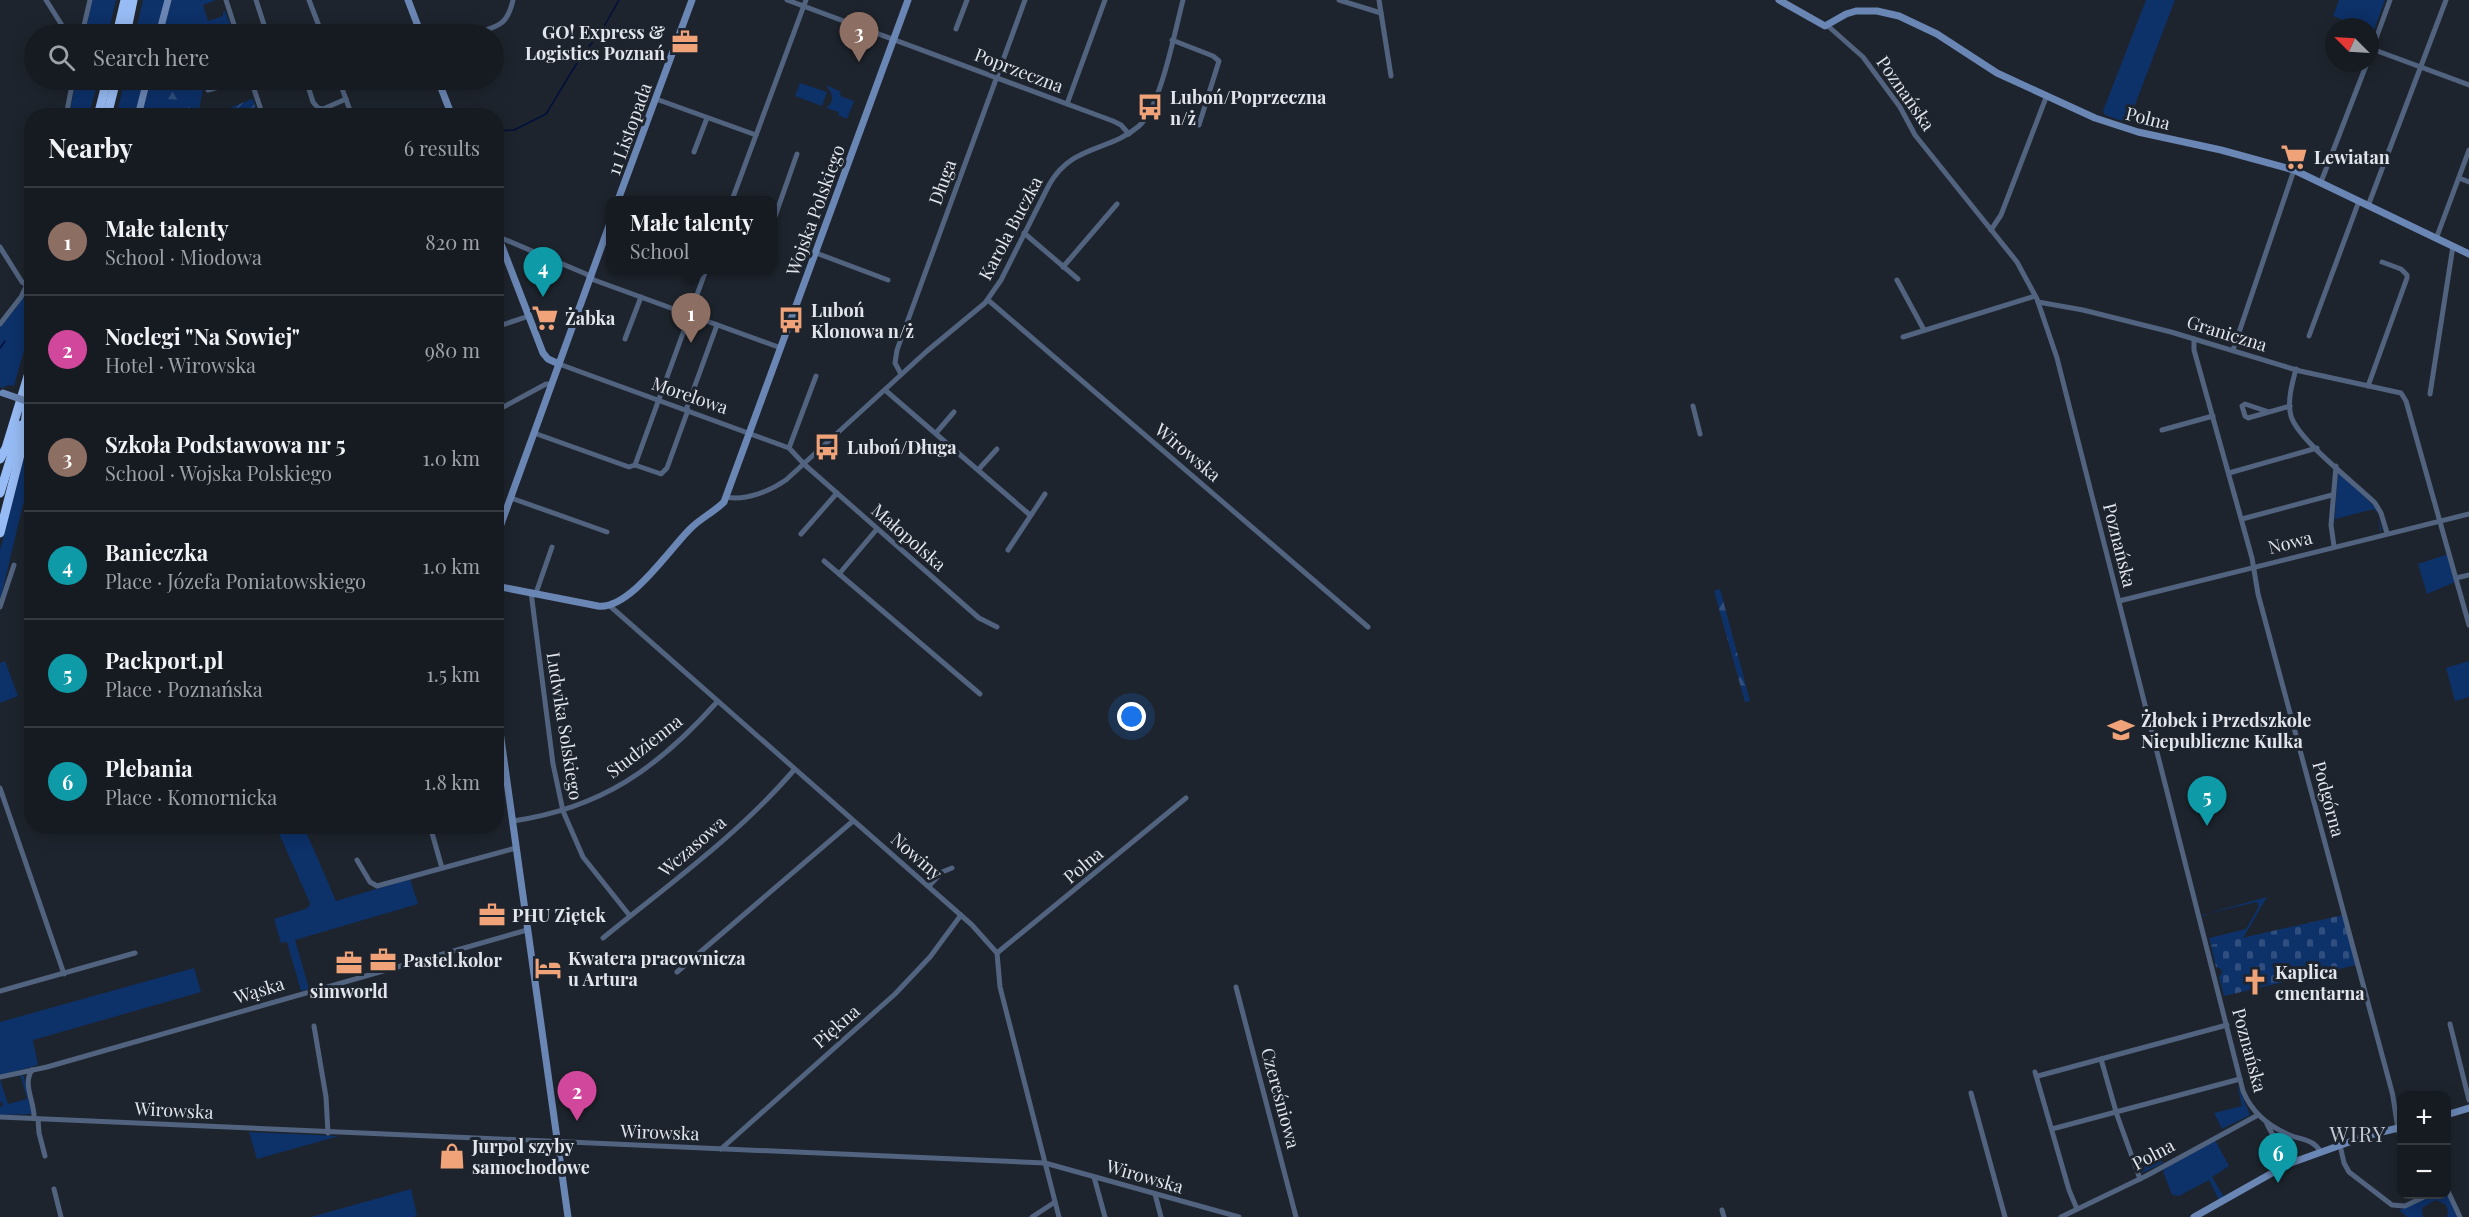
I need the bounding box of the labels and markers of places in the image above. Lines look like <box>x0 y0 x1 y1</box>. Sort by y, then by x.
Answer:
pin: 3 <box>840 13 878 62</box>
place label: GO! Express & Logistics Poznań <box>525 20 665 65</box>
office icon: GO! Express & Logistics Poznań <box>670 27 700 57</box>
place label: Luboń/Poprzeczna n/ż <box>1170 85 1327 130</box>
bus stop icon: Luboń/Poprzeczna n/ż <box>1135 92 1165 122</box>
supermarket icon: Lewiatan <box>2279 142 2309 172</box>
place label: Lewiatan <box>2314 145 2390 169</box>
pin: 4 <box>524 248 562 297</box>
pin: 1 <box>672 294 710 343</box>
place label: Luboń Klonowa n/ż <box>811 298 914 343</box>
supermarket icon: Żabka <box>530 303 560 333</box>
bus stop icon: Luboń Klonowa n/ż <box>776 305 806 335</box>
place label: Żabka <box>565 306 616 330</box>
bus stop icon: Luboń/Długa <box>812 432 842 462</box>
place label: Luboń/Długa <box>847 435 957 459</box>
place label: Żłobek i Przedszkole Niepubliczne Kulka <box>2141 708 2311 753</box>
school or university icon: Żłobek i Przedszkole Niepubliczne Kulka <box>2106 715 2136 745</box>
pin: 5 <box>2188 776 2226 826</box>
office icon: PHU Ziętek <box>477 900 507 930</box>
place label: PHU Ziętek <box>512 903 606 927</box>
office icon: Pastel.kolor <box>368 945 398 975</box>
place label: Kwatera pracownicza u Artura <box>568 946 746 991</box>
office icon: simworld <box>334 948 364 978</box>
place label: Pastel.kolor <box>403 948 502 972</box>
hotel icon: Kwatera pracownicza u Artura <box>533 953 563 983</box>
place label: Kaplica cmentarna <box>2275 960 2365 1005</box>
church icon: Kaplica cmentarna <box>2240 967 2270 997</box>
place label: simworld <box>310 979 388 1003</box>
pin: 2 <box>558 1072 596 1121</box>
place label: Jurpol szyby samochodowe <box>471 1134 590 1179</box>
pin: 6 <box>2258 1134 2298 1183</box>
shop icon: Jurpol szyby samochodowe <box>437 1141 467 1171</box>

